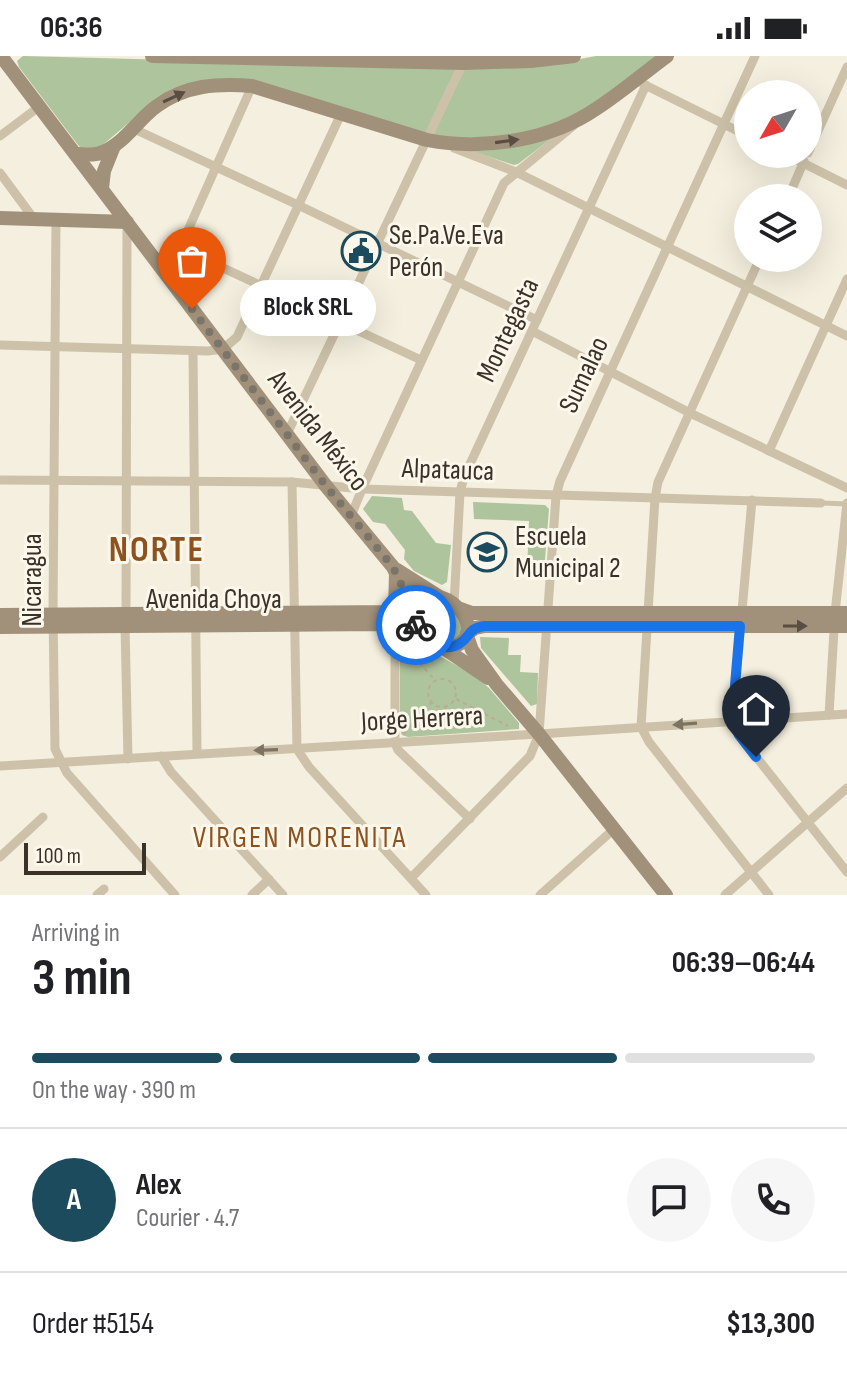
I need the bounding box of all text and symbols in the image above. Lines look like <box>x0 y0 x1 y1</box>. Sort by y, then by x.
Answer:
text: 06:36 <box>40 10 103 46</box>
north arrow <box>734 80 822 168</box>
map controls <box>734 80 822 272</box>
one-way arrow <box>163 90 186 104</box>
one-way arrow <box>495 134 520 147</box>
button: layers <box>734 184 822 272</box>
place label: Se.Pa.Ve.Eva Perón <box>389 219 504 284</box>
pin <box>158 227 226 309</box>
public building icon: Se.Pa.Ve.Eva Perón <box>340 230 382 272</box>
icon: bag <box>170 239 214 283</box>
street label: Montegasta <box>470 273 546 387</box>
callout: Block SRL <box>240 281 376 337</box>
text: Block SRL <box>263 292 353 323</box>
street label: Sumalao <box>552 332 616 418</box>
street label: Avenida México <box>260 363 375 498</box>
street label: Alpatauca <box>400 452 495 488</box>
place label: Escuela Municipal 2 <box>515 520 620 585</box>
district label: NORTE <box>109 529 205 572</box>
school or university icon: Escuela Municipal 2 <box>466 531 508 573</box>
street label: Nicaragua <box>16 533 49 627</box>
street label: Avenida Choya <box>145 583 282 616</box>
courier <box>376 585 456 665</box>
icon: bike <box>394 603 438 647</box>
one-way arrow <box>783 620 808 632</box>
pin <box>722 675 790 757</box>
icon: home <box>734 687 778 731</box>
street label: Jorge Herrera <box>359 699 484 739</box>
one-way arrow <box>672 718 697 731</box>
one-way arrow <box>253 744 278 757</box>
district label: VIRGEN MORENITA <box>193 820 407 856</box>
scale bar <box>24 839 146 875</box>
text: 100 m <box>36 843 81 870</box>
text: Arriving in <box>32 918 120 949</box>
text: 06:39–06:44 <box>672 945 815 981</box>
text: 3 min <box>32 947 132 1010</box>
text: On the way · 390 m <box>32 1075 196 1106</box>
button: chat <box>627 1158 711 1242</box>
button: phone <box>731 1158 815 1242</box>
text: Alex <box>136 1167 182 1203</box>
text: A <box>67 1182 81 1218</box>
text: Courier · 4.7 <box>136 1203 239 1234</box>
text: Order #5154 <box>32 1306 154 1342</box>
text: $13,300 <box>726 1306 815 1342</box>

